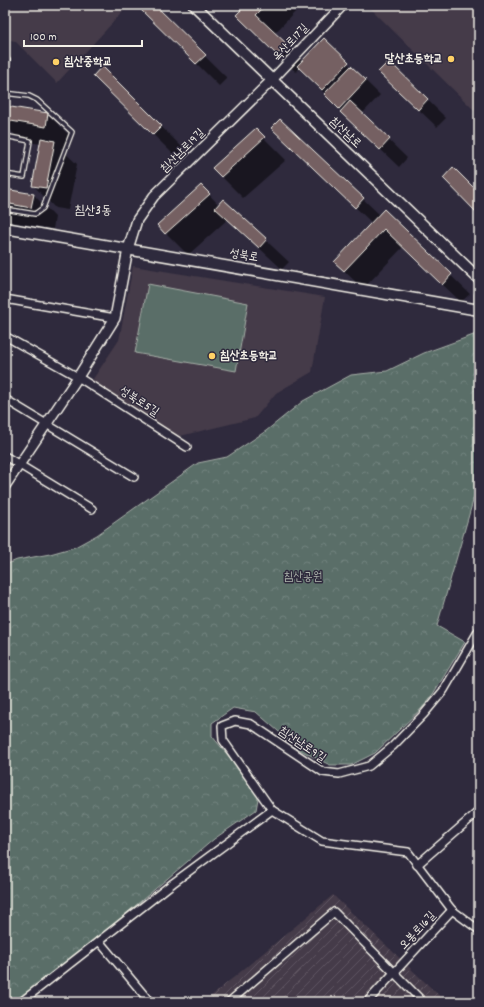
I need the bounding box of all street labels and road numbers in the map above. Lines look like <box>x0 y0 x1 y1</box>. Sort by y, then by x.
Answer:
street label: 옥산로17길 <box>269 20 313 66</box>
street label: 침산남로 <box>325 113 365 153</box>
street label: 침산남로19길 <box>157 125 209 177</box>
street label: 성북로 <box>228 245 260 267</box>
street label: 성북로5길 <box>116 383 162 421</box>
street label: 침산남로9길 <box>275 723 329 767</box>
street label: 오봉로16길 <box>396 908 441 954</box>

